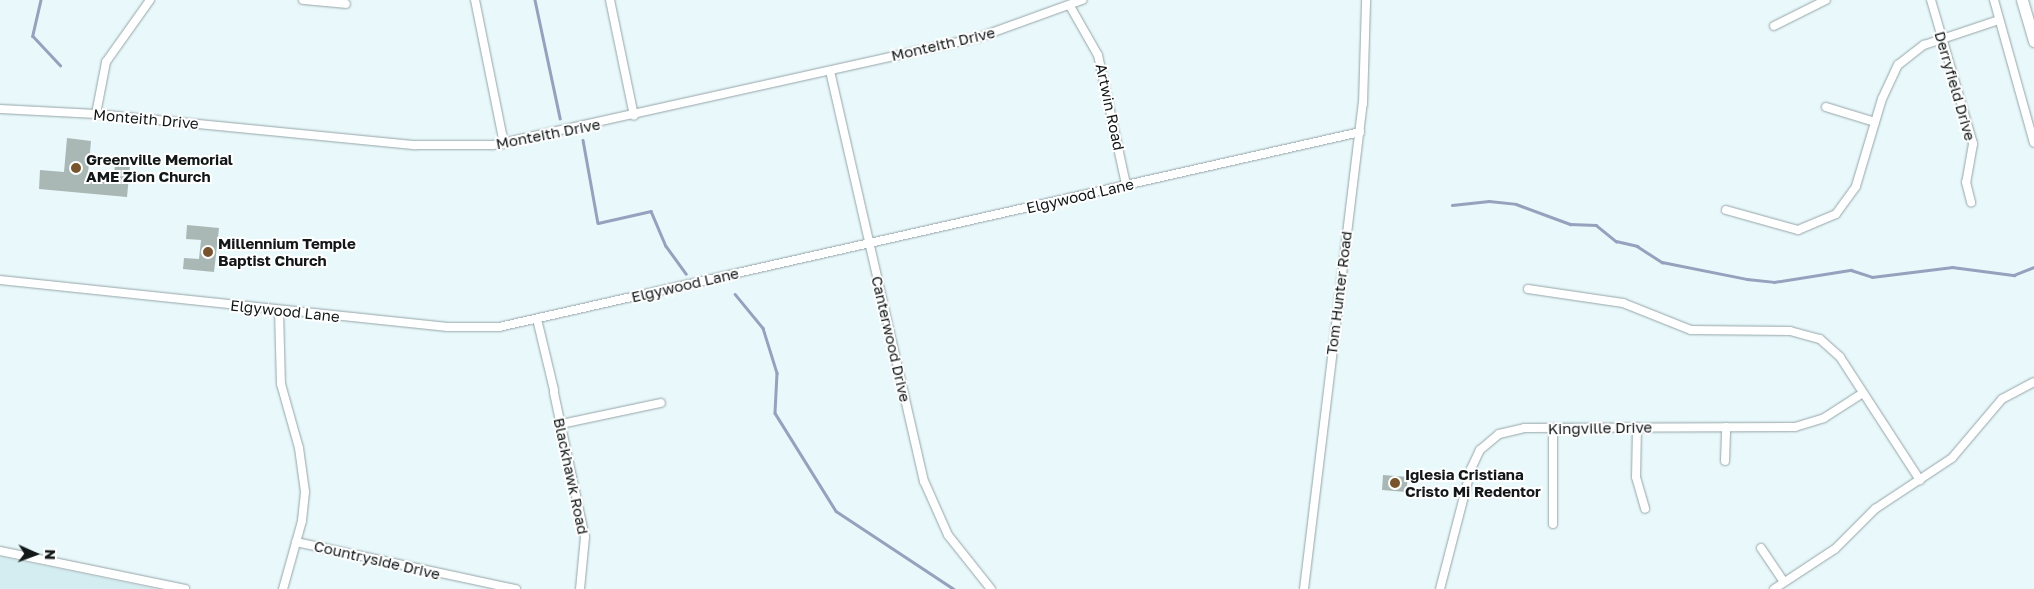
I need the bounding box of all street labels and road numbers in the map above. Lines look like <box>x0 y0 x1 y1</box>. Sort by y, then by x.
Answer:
street label: Monteith Drive <box>889 23 997 65</box>
street label: Derryfield Drive <box>1931 29 1979 143</box>
street label: Artwin Road <box>1092 62 1128 152</box>
street label: Monteith Drive <box>92 105 200 133</box>
street label: Monteith Drive <box>494 115 602 153</box>
street label: Elgywood Lane <box>1024 175 1136 217</box>
street label: Tom Hunter Road <box>1322 230 1356 356</box>
street label: Elgywood Lane <box>629 264 741 306</box>
street label: Canterwood Drive <box>868 274 914 404</box>
street label: Elgywood Lane <box>229 296 341 326</box>
street label: Blackhawk Road <box>550 416 592 536</box>
street label: Kingville Drive <box>1548 418 1652 438</box>
street label: Countryside Drive <box>312 537 442 583</box>

